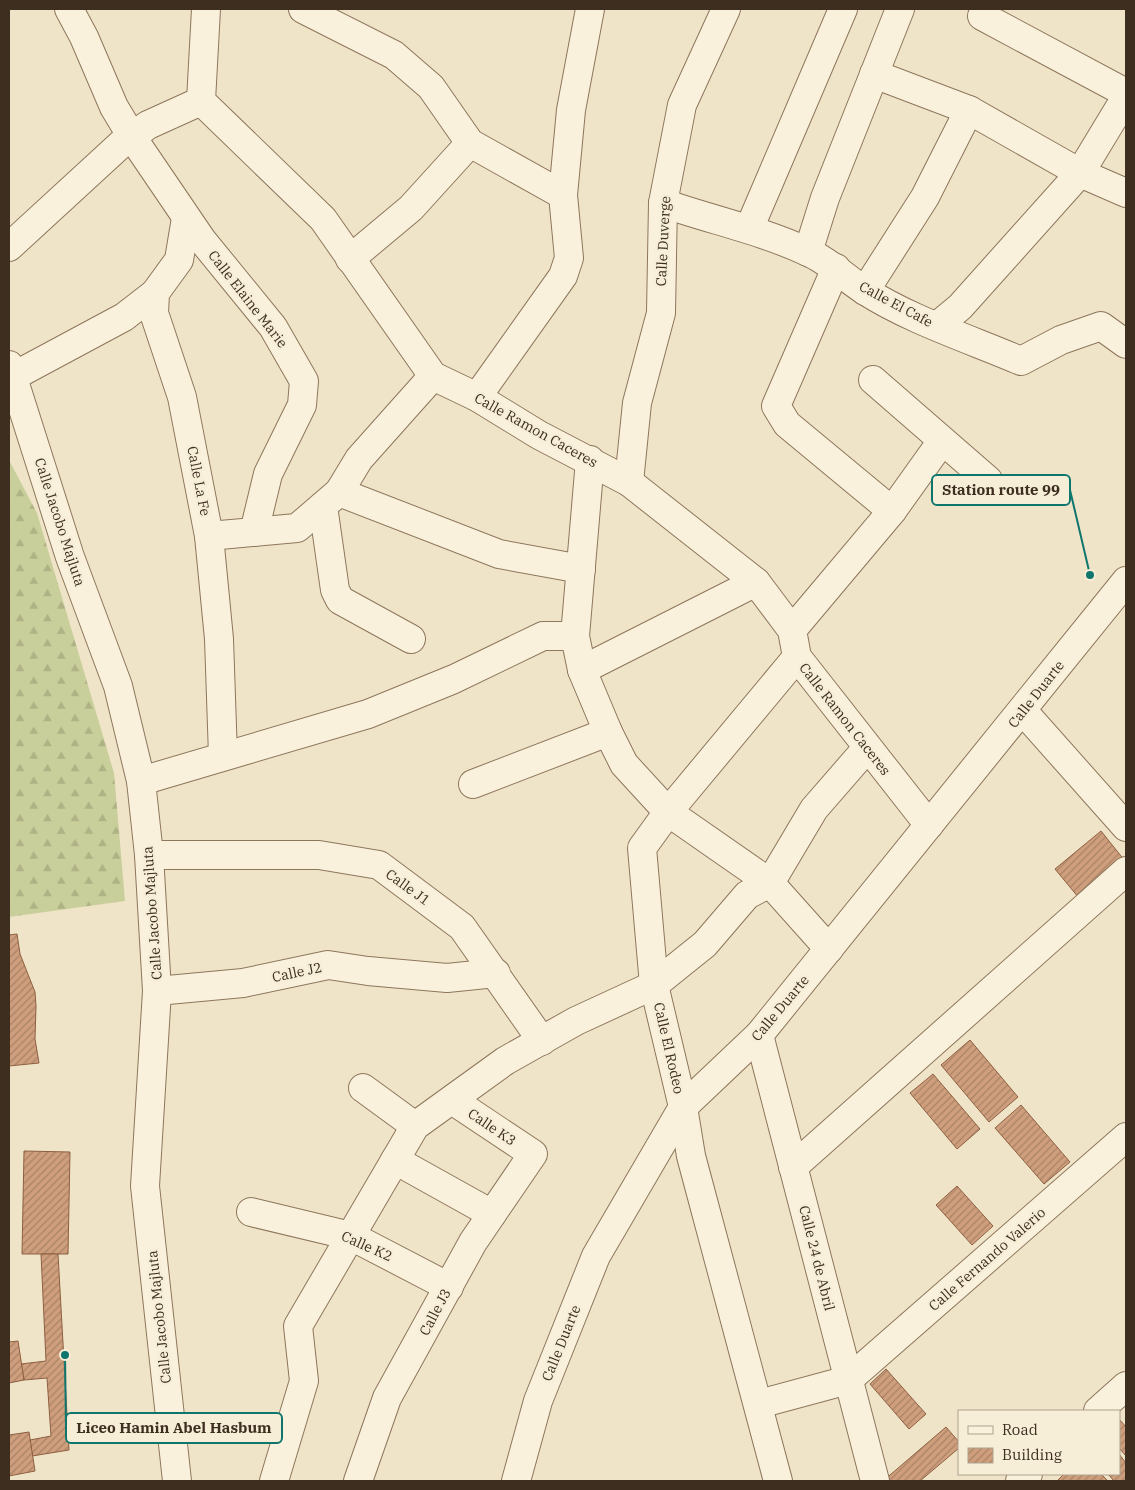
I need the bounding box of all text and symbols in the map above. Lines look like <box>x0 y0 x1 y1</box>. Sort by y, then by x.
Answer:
street label: Calle Duverge <box>652 195 674 287</box>
street label: Calle Elaine Marie <box>204 247 292 351</box>
street label: Calle El Cafe <box>856 277 936 331</box>
street label: Calle Ramon Caceres <box>471 389 601 471</box>
street label: Calle La Fe <box>183 445 215 517</box>
street label: Calle Jacobo Majluta <box>31 456 89 589</box>
callout: Station route 99 <box>932 475 1070 505</box>
text: Station route 99 <box>942 480 1060 499</box>
street label: Calle Duarte <box>1004 657 1068 731</box>
street label: Calle Ramon Caceres <box>795 659 895 779</box>
street label: Calle Jacobo Majluta <box>138 845 166 980</box>
street label: Calle J1 <box>382 865 434 909</box>
street label: Calle J2 <box>270 958 324 986</box>
street label: Calle Duarte <box>747 971 813 1045</box>
street label: Calle El Rodeo <box>650 1001 688 1096</box>
street label: Calle K3 <box>465 1104 519 1150</box>
street label: Calle Fernando Valerio <box>925 1203 1049 1315</box>
street label: Calle 24 de Abril <box>795 1204 839 1312</box>
street label: Calle K2 <box>339 1227 395 1265</box>
street label: Calle Jacobo Majluta <box>143 1249 175 1385</box>
street label: Calle J3 <box>415 1285 455 1339</box>
street label: Calle Duarte <box>538 1302 584 1384</box>
legend <box>958 1410 1120 1475</box>
callout: Liceo Hamin Abel Hasbum <box>66 1413 282 1443</box>
text: Liceo Hamin Abel Hasbum <box>76 1418 272 1437</box>
text: Road <box>1002 1420 1038 1439</box>
text: Building <box>1002 1445 1062 1464</box>

